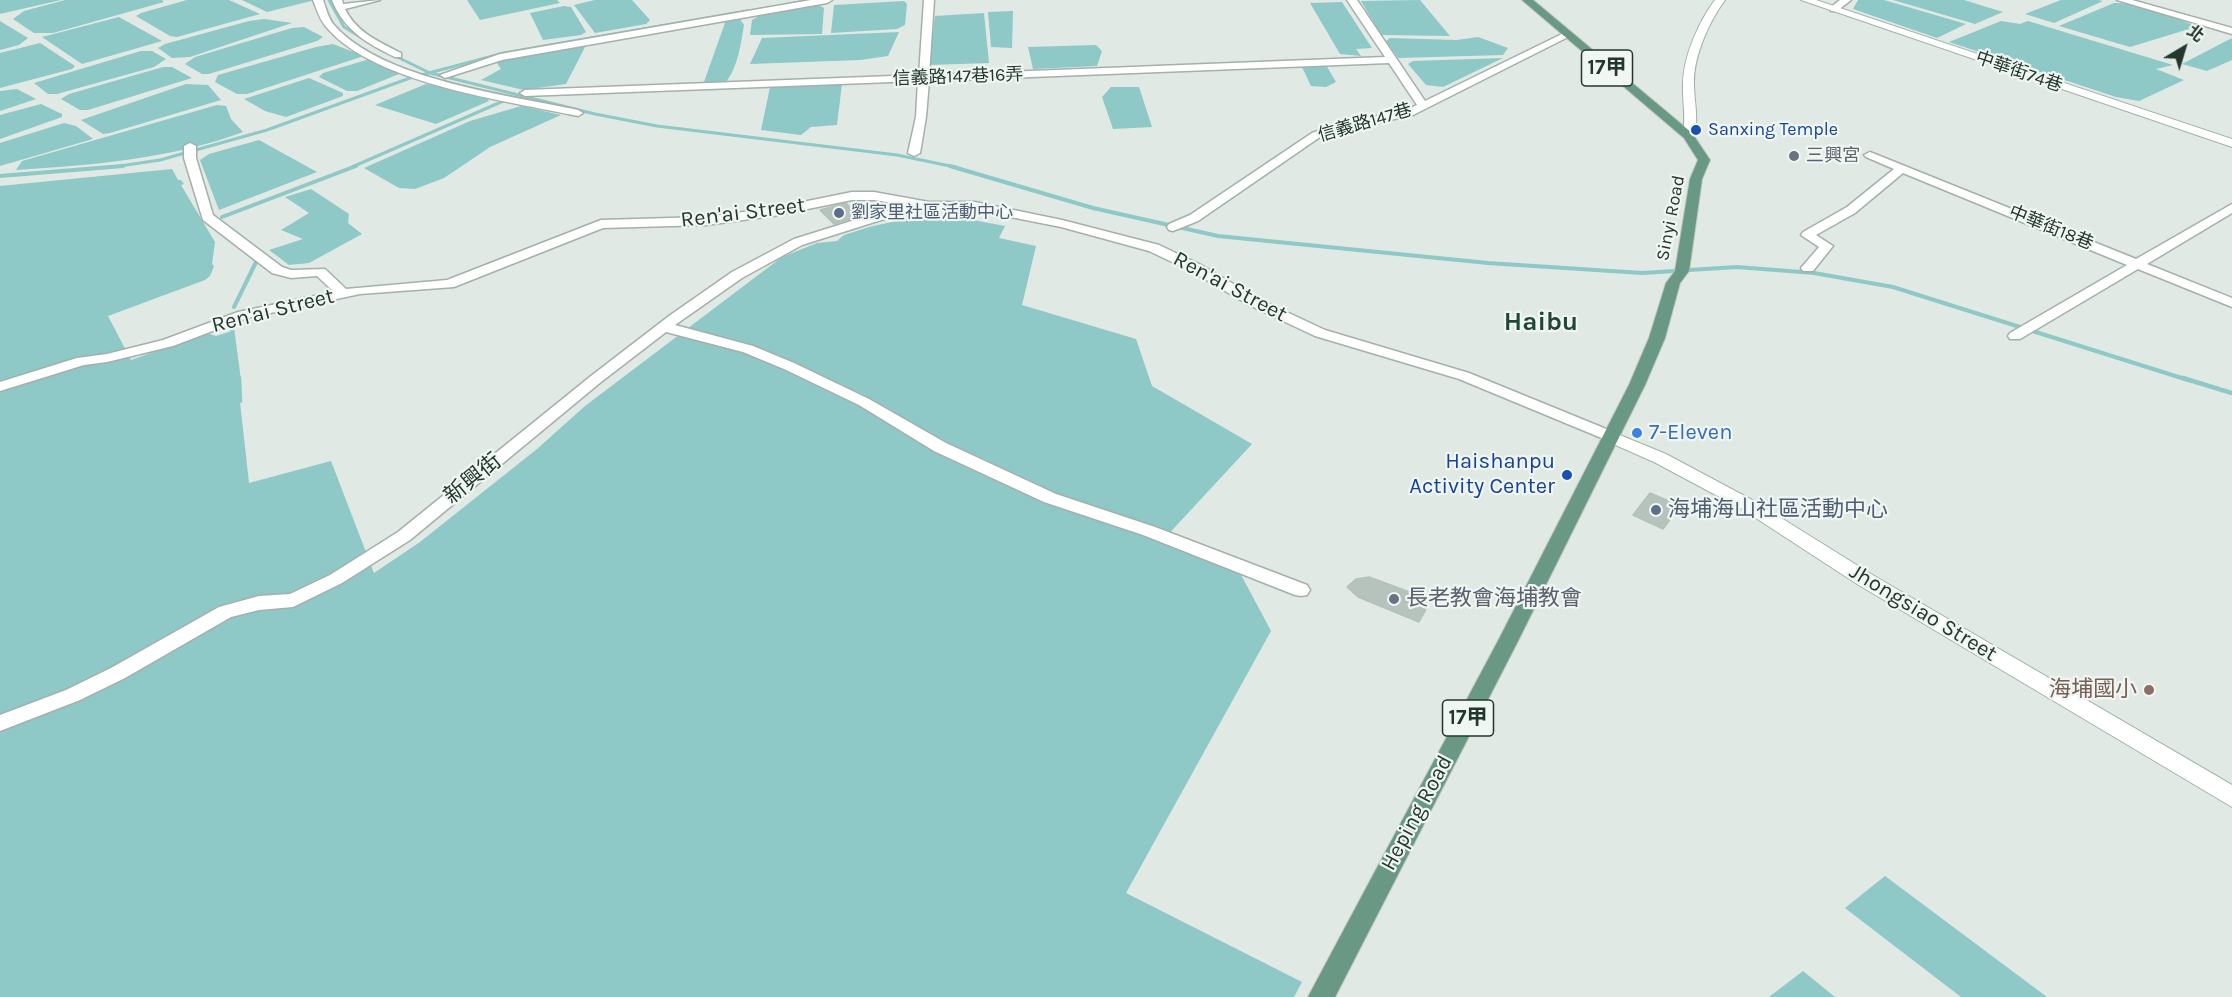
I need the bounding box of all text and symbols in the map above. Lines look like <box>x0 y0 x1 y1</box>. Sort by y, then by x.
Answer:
north arrow <box>2154 18 2214 78</box>
text: 北 <box>2183 21 2208 46</box>
street label: 中華街74巷 <box>1973 47 2065 97</box>
road number: 17甲 <box>1582 50 1632 86</box>
street label: 信義路147巷16弄 <box>892 64 1024 90</box>
street label: 信義路147巷 <box>1316 99 1414 147</box>
place label: Sanxing Temple <box>1708 119 1838 141</box>
marker: Sanxing Temple <box>1689 123 1703 137</box>
place label: 三興宮 <box>1806 145 1860 167</box>
marker: 三興宮 <box>1787 149 1801 163</box>
street label: Sinyi Road <box>1652 173 1690 263</box>
street label: Ren'ai Street <box>679 192 807 234</box>
street label: 中華街18巷 <box>2006 201 2096 255</box>
place label: 劉家里社區活動中心 <box>851 202 1013 224</box>
marker: 劉家里社區活動中心 <box>832 206 846 220</box>
street label: Ren'ai Street <box>1168 246 1292 328</box>
street label: Ren'ai Street <box>209 283 337 339</box>
district label: Haibu <box>1504 307 1578 339</box>
place label: 7-Eleven <box>1649 420 1732 446</box>
marker: 7-Eleven <box>1630 426 1644 440</box>
street label: 新興街 <box>439 448 507 510</box>
place label: Haishanpu Activity Center <box>1409 449 1555 500</box>
marker: Haishanpu Activity Center <box>1560 468 1574 482</box>
place label: 海埔海山社區活動中心 <box>1668 497 1888 523</box>
marker: 海埔海山社區活動中心 <box>1649 503 1663 517</box>
street label: Jhongsiao Street <box>1844 558 2002 668</box>
place label: 長老教會海埔教會 <box>1406 586 1582 612</box>
marker: 長老教會海埔教會 <box>1387 592 1401 606</box>
place label: 海埔國小 <box>2049 677 2137 703</box>
marker: 海埔國小 <box>2142 683 2156 697</box>
road number: 17甲 <box>1442 700 1494 736</box>
street label: Heping Road <box>1376 751 1458 875</box>

